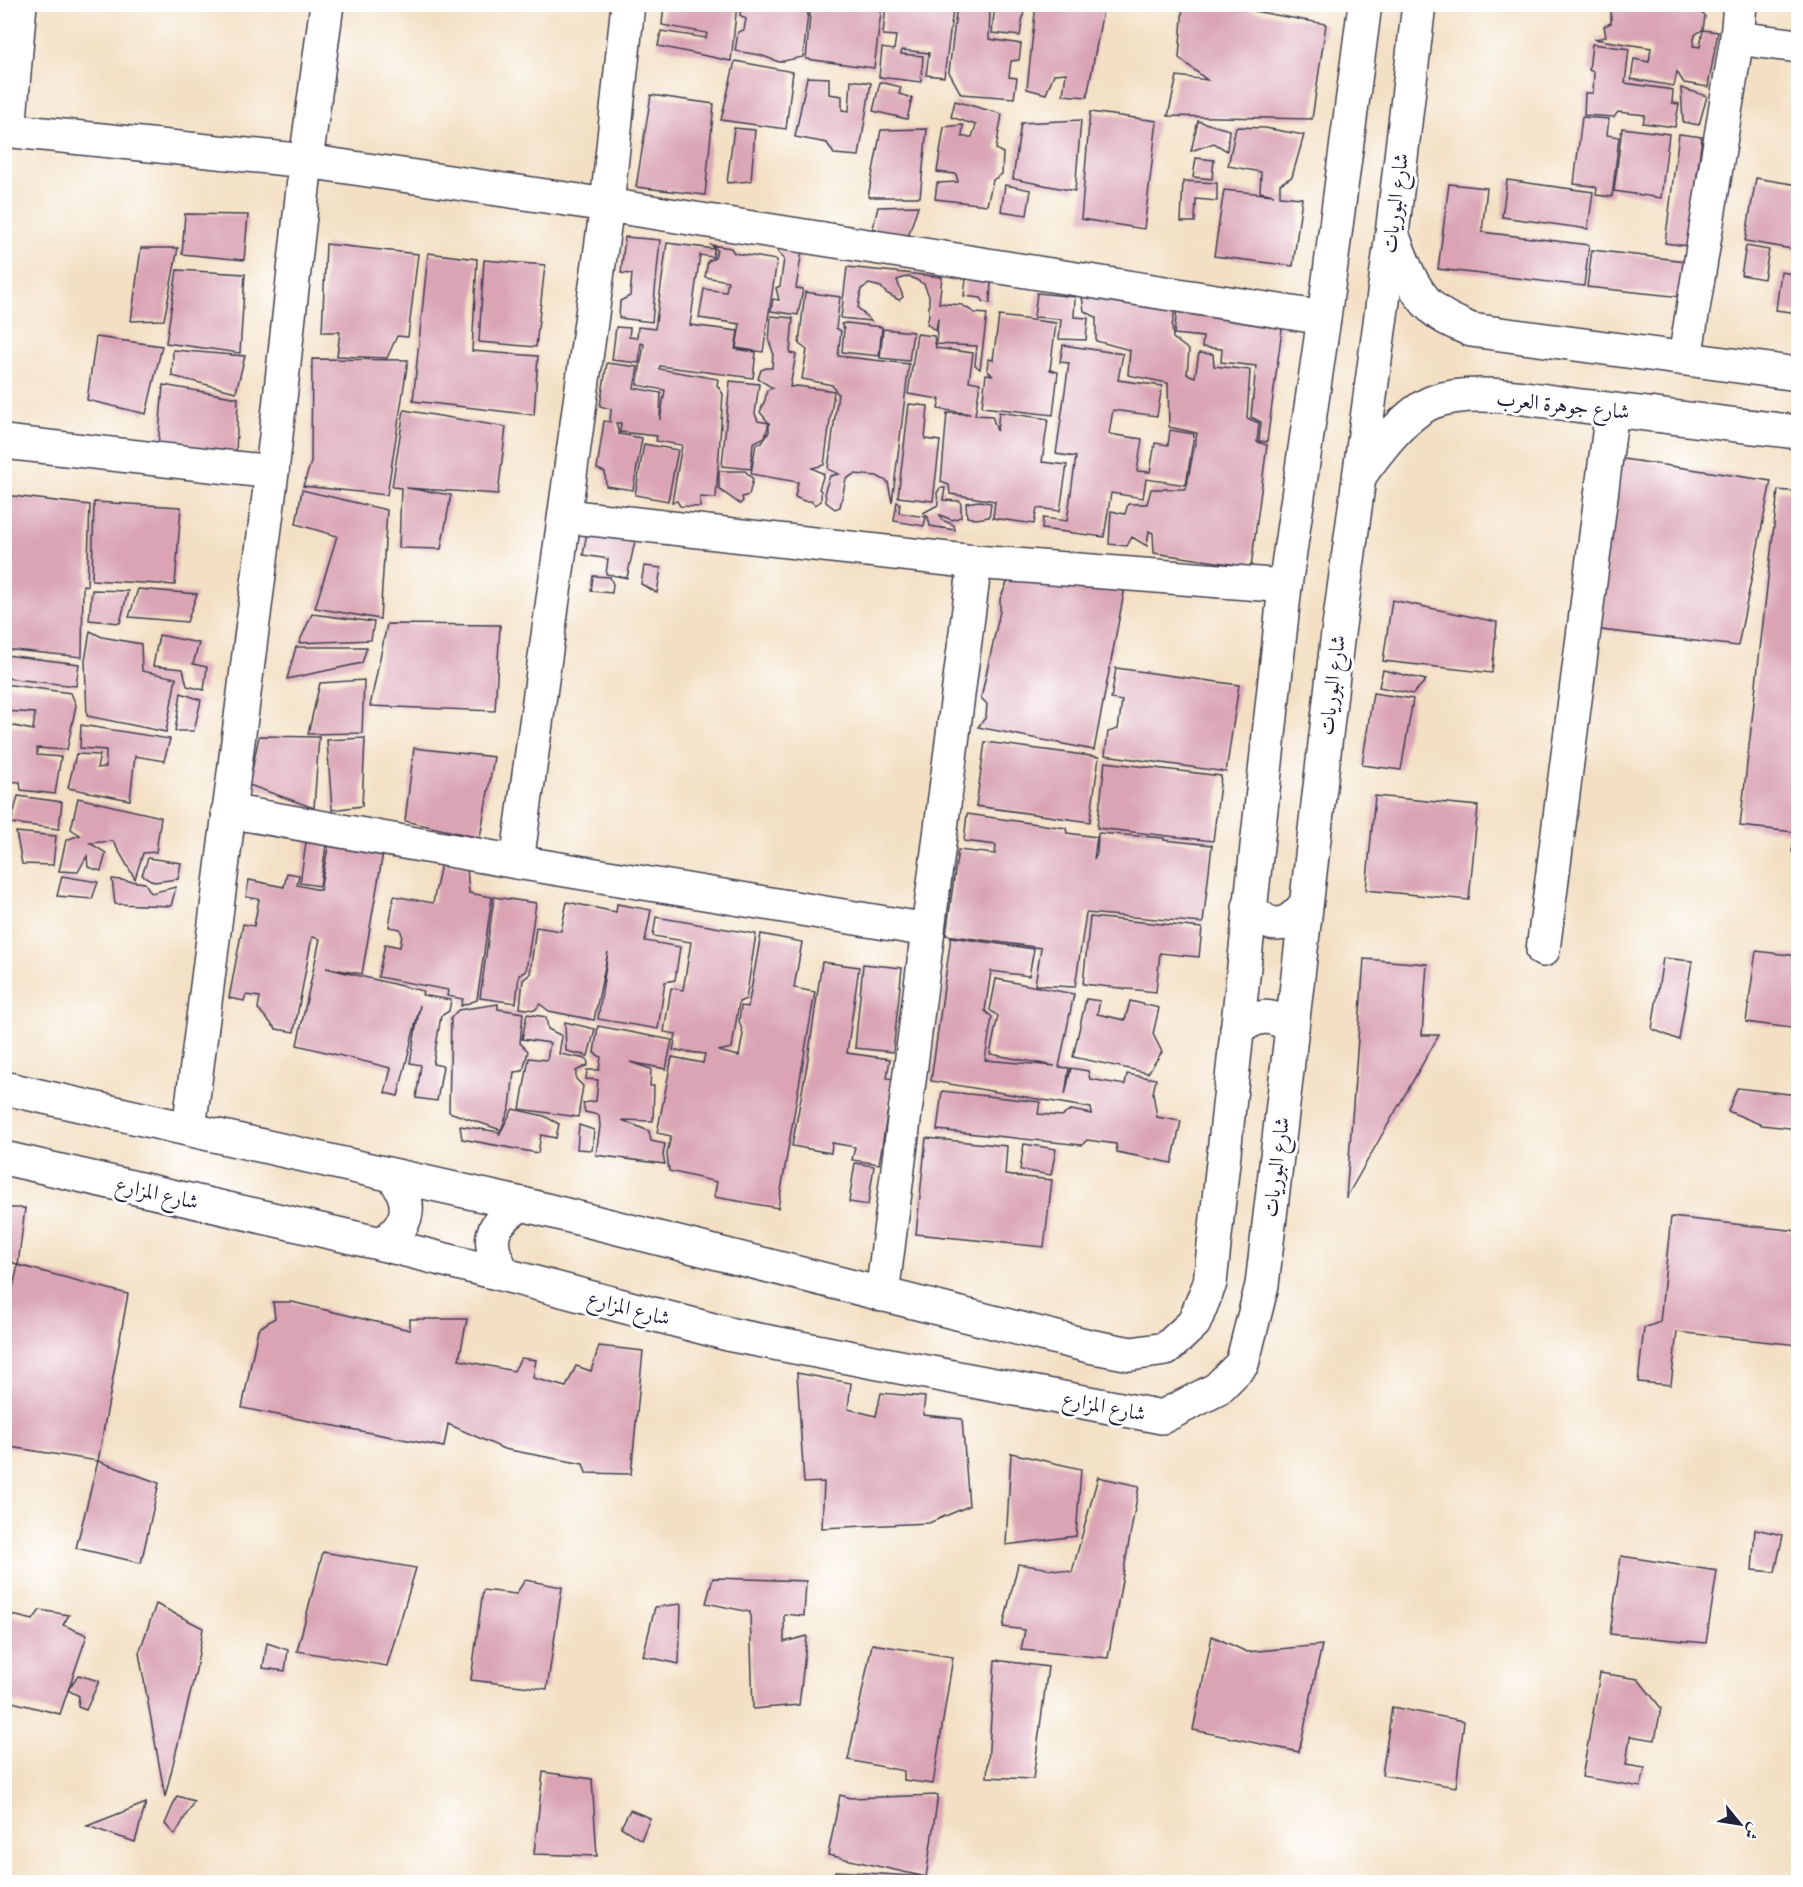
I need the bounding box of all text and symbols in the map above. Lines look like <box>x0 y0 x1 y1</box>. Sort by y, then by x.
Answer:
street label: شارع البوريات <box>1373 151 1419 255</box>
street label: شارع جوهرة العرب <box>1495 382 1631 430</box>
street label: شارع البوريات <box>1310 633 1356 737</box>
street label: شارع البوريات <box>1254 1115 1300 1219</box>
street label: شارع المزارع <box>112 1168 202 1220</box>
street label: شارع المزارع <box>583 1282 674 1336</box>
street label: شارع المزارع <box>1059 1382 1149 1432</box>
north arrow <box>1710 1794 1770 1854</box>
text: ش <box>1739 1819 1767 1844</box>

